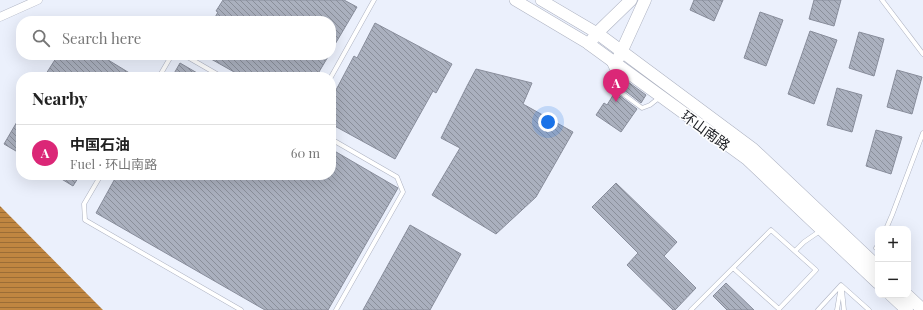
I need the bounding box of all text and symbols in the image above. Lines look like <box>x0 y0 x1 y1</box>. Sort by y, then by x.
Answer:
search box <box>16 16 336 60</box>
icon: search <box>30 27 52 49</box>
text: Search here <box>62 28 141 48</box>
pin: A <box>603 69 629 102</box>
text: Nearby <box>32 87 87 109</box>
street label: 环山南路 <box>678 106 734 154</box>
your location <box>538 112 558 132</box>
text: 中国石油 <box>70 134 130 154</box>
text: A <box>41 144 49 161</box>
text: 60 m <box>291 144 320 161</box>
text: Fuel · 环山南路 <box>70 155 157 172</box>
map controls <box>875 226 911 298</box>
button: + <box>875 226 911 262</box>
button: − <box>875 262 911 298</box>

